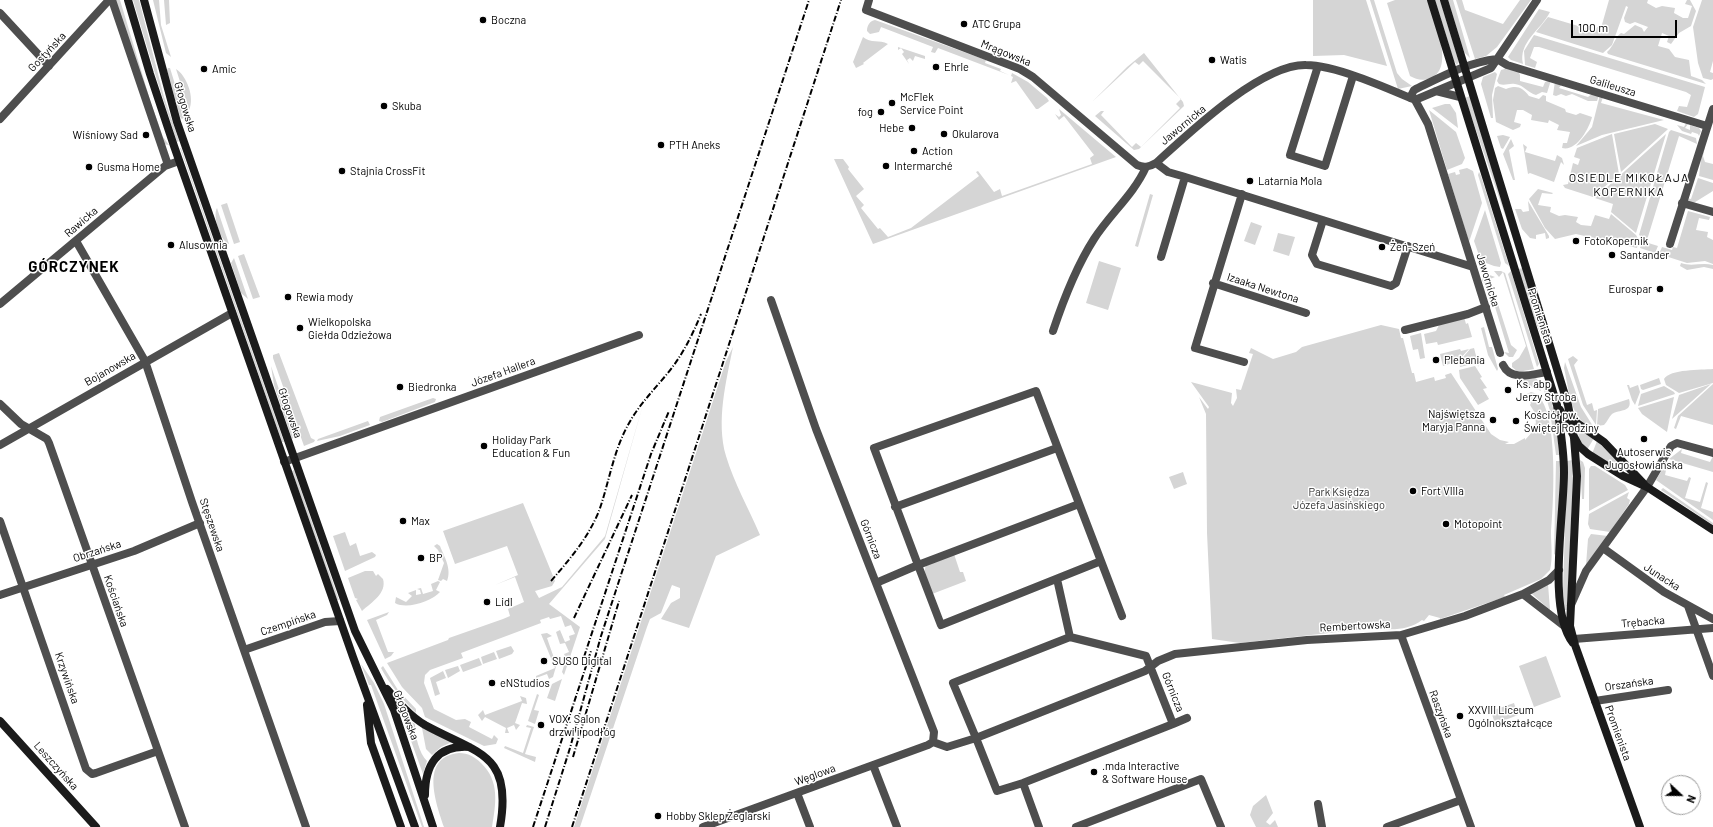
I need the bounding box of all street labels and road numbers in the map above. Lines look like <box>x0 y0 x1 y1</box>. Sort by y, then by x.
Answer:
street label: Gostyńska <box>25 29 69 75</box>
street label: Mrągowska <box>979 37 1033 69</box>
street label: Galileusza <box>1588 73 1638 99</box>
street label: Głogowska <box>171 80 199 134</box>
street label: Jawornicka <box>1158 102 1208 148</box>
street label: Rawicka <box>62 204 100 240</box>
street label: Jawornicka <box>1474 252 1502 308</box>
street label: Izaaka Newtona <box>1225 270 1301 306</box>
street label: Promienista <box>1525 286 1555 346</box>
street label: Bojanowska <box>82 349 138 389</box>
street label: Józefa Hallera <box>469 354 537 390</box>
street label: Głogowska <box>275 386 305 440</box>
street label: Stęszewska <box>197 496 227 554</box>
street label: Górnicza <box>857 517 885 561</box>
street label: Obrzańska <box>71 537 123 565</box>
street label: Junacka <box>1641 560 1683 594</box>
street label: Kościańska <box>101 573 131 629</box>
street label: Czempińska <box>259 607 317 639</box>
street label: Trębacka <box>1621 614 1665 630</box>
street label: Rembertowska <box>1319 618 1391 634</box>
street label: Krzywińska <box>52 650 82 706</box>
street label: Górnicza <box>1159 670 1187 714</box>
street label: Orszańska <box>1604 674 1654 694</box>
street label: Głogowska <box>391 688 421 742</box>
street label: Raszyńska <box>1426 688 1456 740</box>
street label: Promienista <box>1602 704 1634 762</box>
street label: Leszczyńska <box>31 739 81 793</box>
street label: Węglowa <box>793 762 837 788</box>

